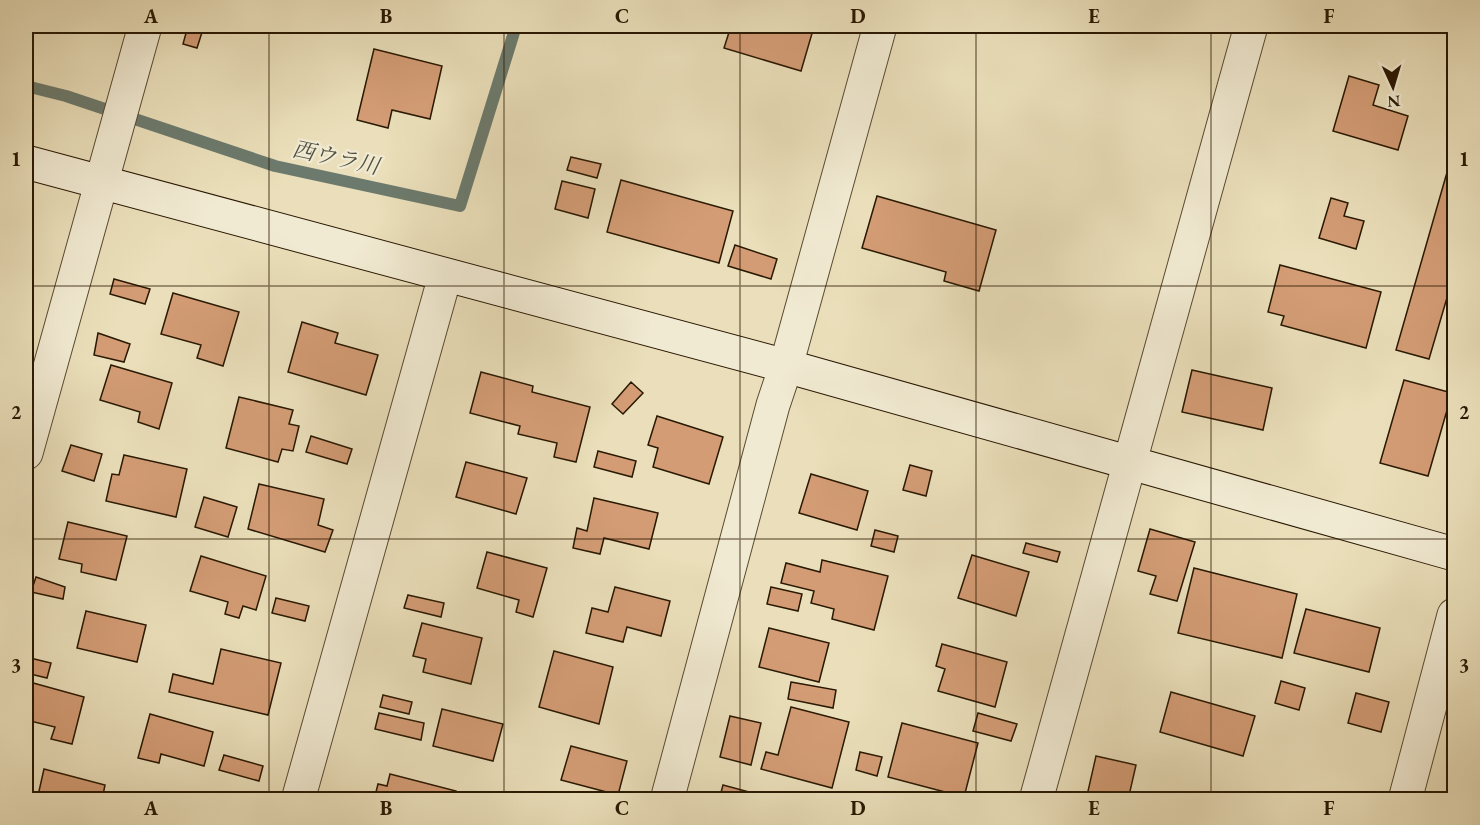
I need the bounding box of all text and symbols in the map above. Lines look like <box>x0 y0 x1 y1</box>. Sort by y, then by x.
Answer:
text: A <box>143 3 159 29</box>
text: B <box>380 3 392 29</box>
text: C <box>615 3 629 29</box>
text: D <box>850 3 866 29</box>
text: E <box>1088 3 1100 29</box>
text: F <box>1324 3 1335 29</box>
north arrow <box>1363 57 1423 117</box>
text: N <box>1387 91 1401 112</box>
water label: 西ウラ川 <box>290 134 384 181</box>
text: 1 <box>11 146 21 172</box>
text: 1 <box>1459 146 1469 172</box>
text: 2 <box>11 399 22 425</box>
text: 2 <box>1459 399 1470 425</box>
text: 3 <box>11 652 21 678</box>
text: 3 <box>1459 652 1469 678</box>
text: A <box>143 795 159 821</box>
text: B <box>380 795 392 821</box>
text: C <box>615 795 629 821</box>
text: D <box>850 795 866 821</box>
text: E <box>1088 795 1100 821</box>
text: F <box>1324 795 1335 821</box>

